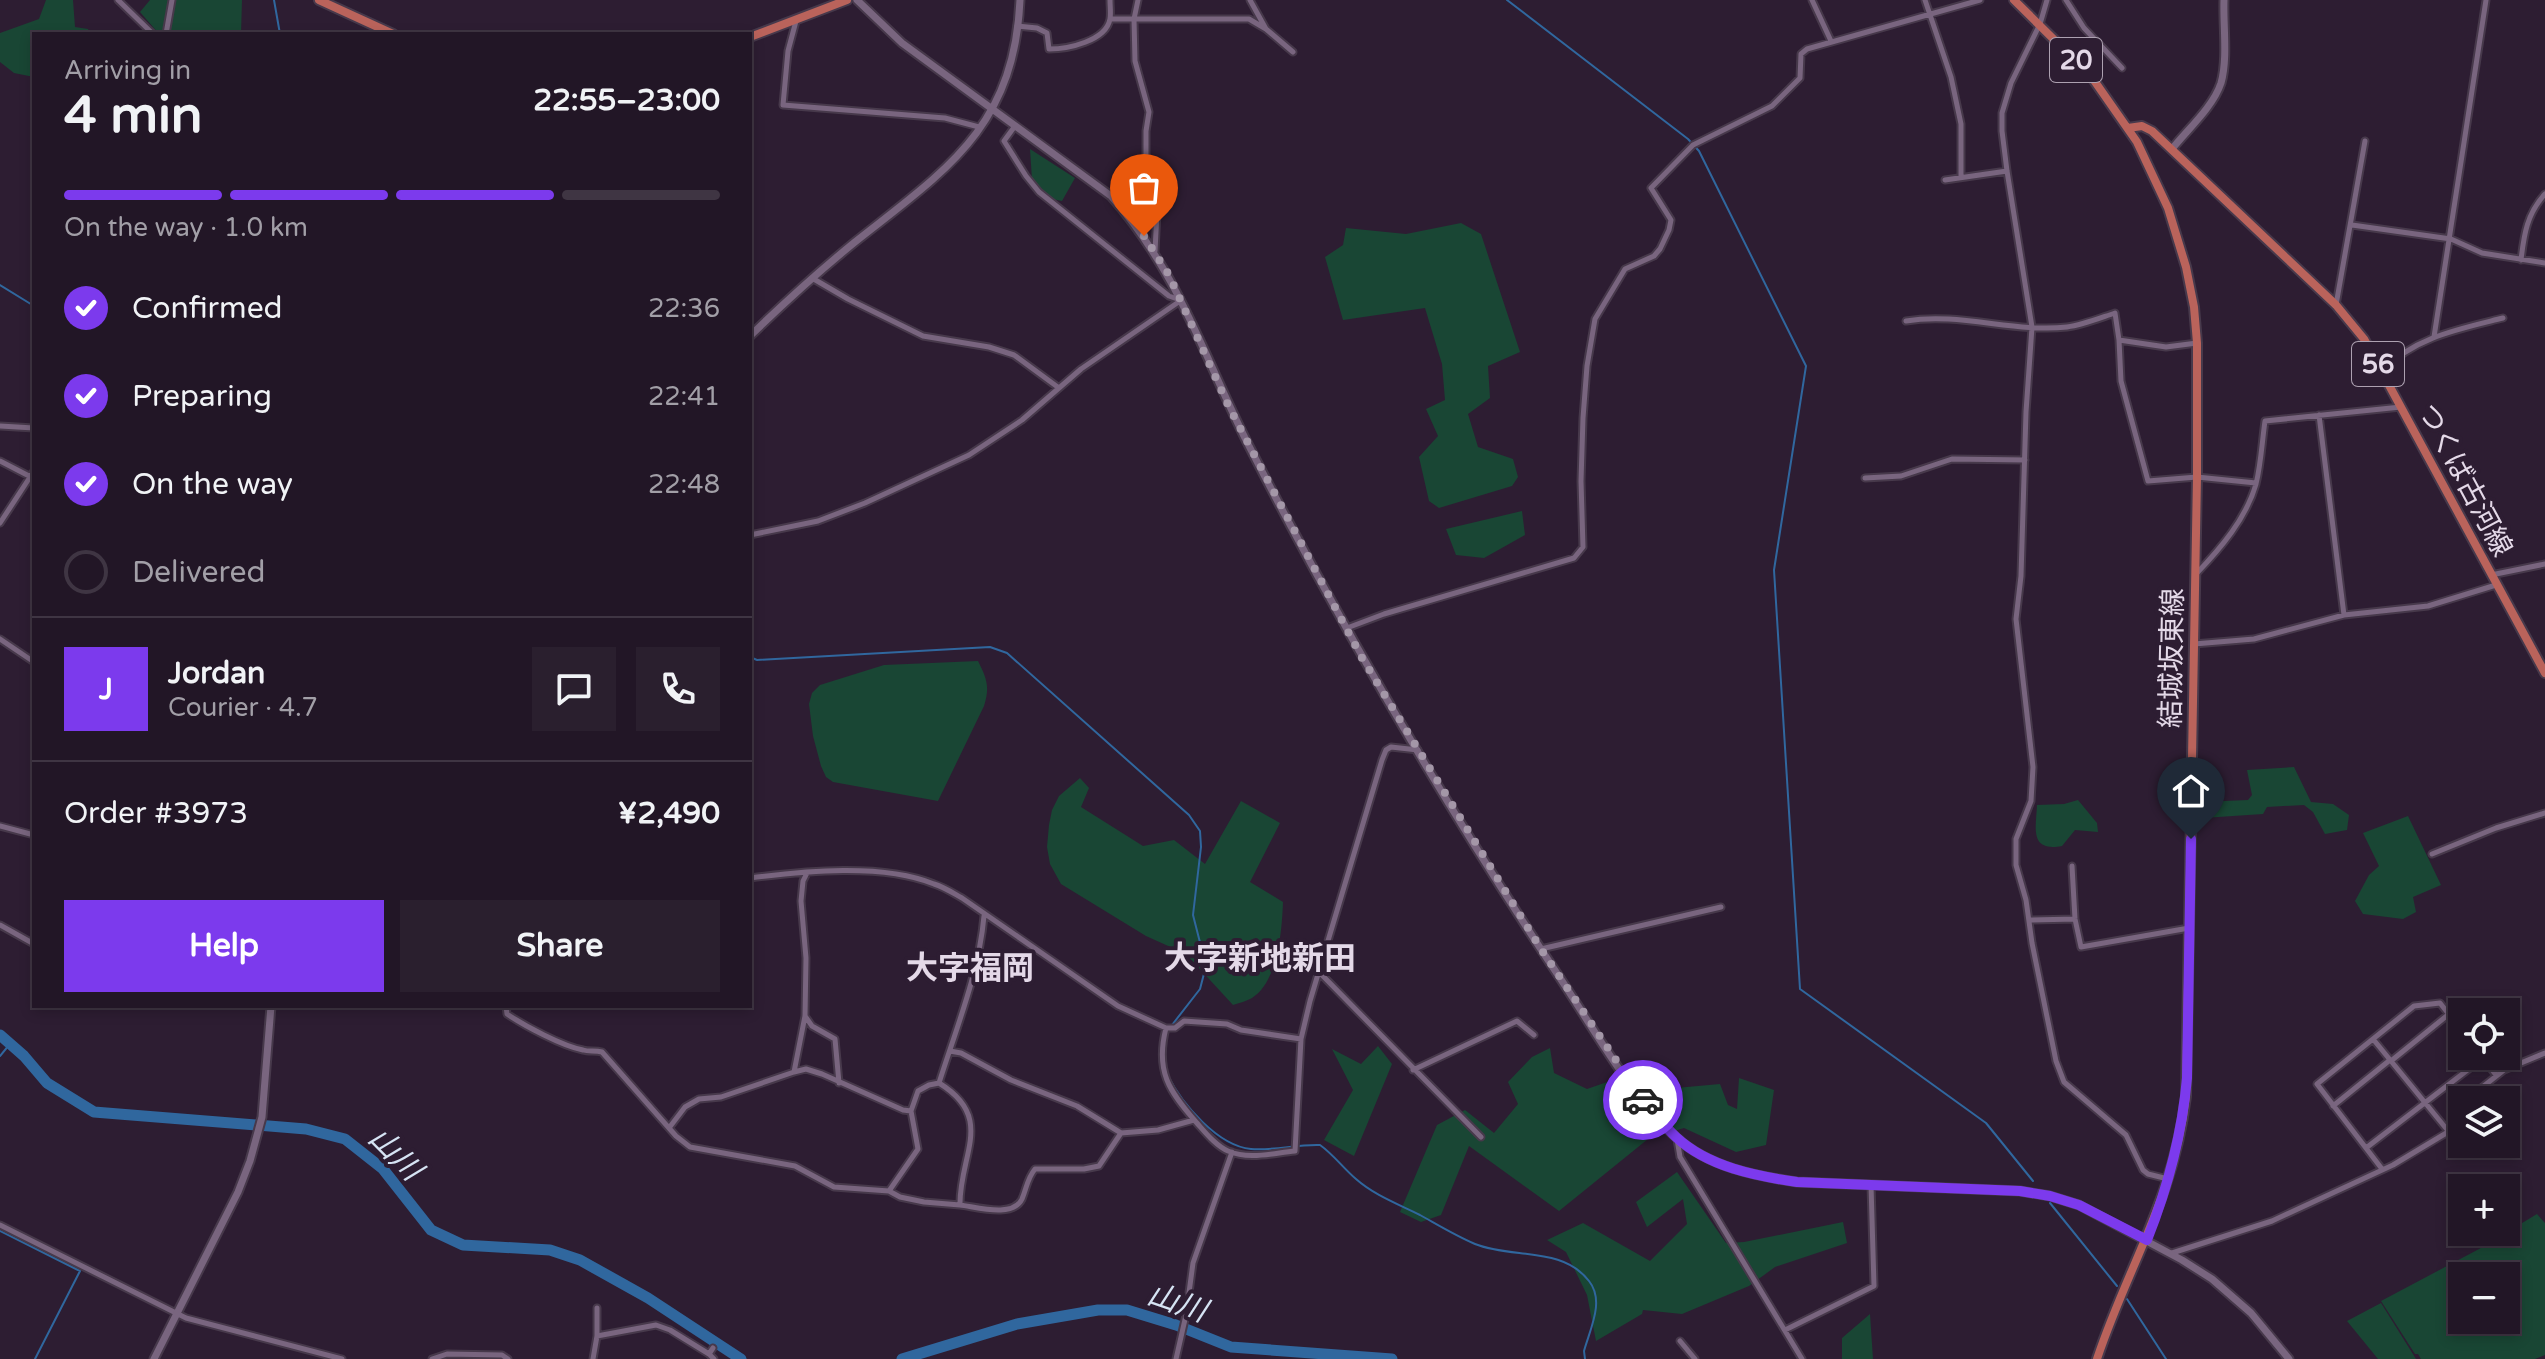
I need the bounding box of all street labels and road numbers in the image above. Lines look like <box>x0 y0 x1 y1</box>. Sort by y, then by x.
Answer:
road number: 20 <box>2050 38 2102 82</box>
road number: 56 <box>2352 342 2404 386</box>
street label: つくば古河線 <box>2411 398 2519 562</box>
street label: 結城坂東線 <box>2154 588 2190 728</box>

